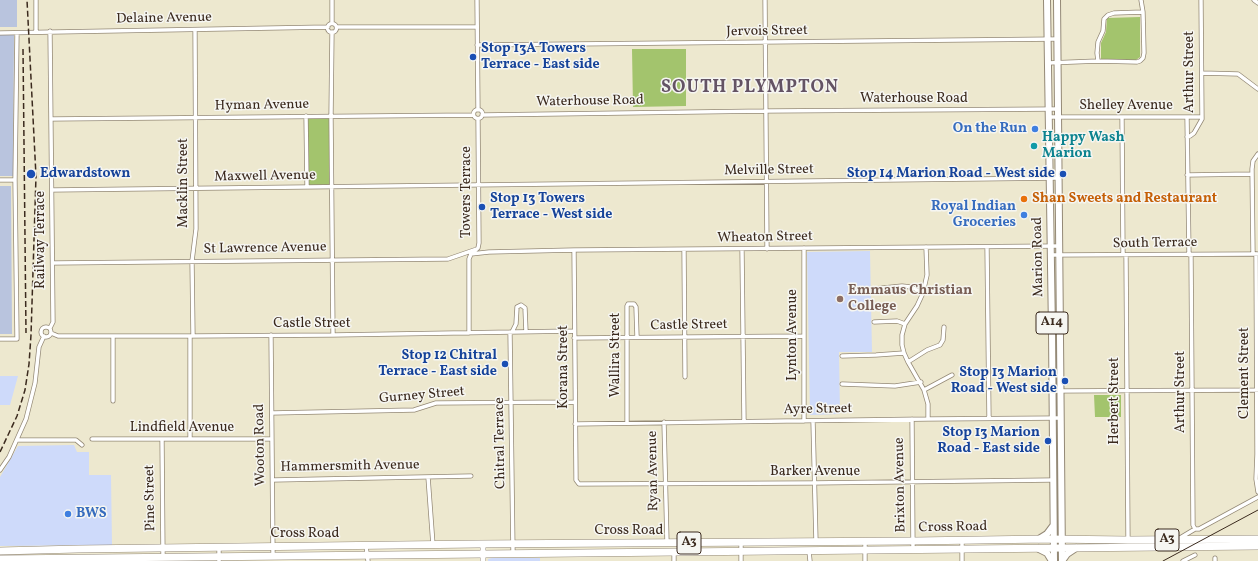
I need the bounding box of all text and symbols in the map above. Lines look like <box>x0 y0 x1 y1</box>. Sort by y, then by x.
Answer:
street label: Delaine Avenue <box>116 10 212 28</box>
street label: Jervois Street <box>726 23 808 41</box>
street label: Arthur Street <box>1182 31 1198 113</box>
place label: Stop 13A Towers Terrace - East side <box>481 41 600 74</box>
marker: Stop 13A Towers Terrace - East side <box>468 52 478 62</box>
district label: SOUTH PLYMPTON <box>661 78 839 100</box>
street label: Waterhouse Road <box>860 91 968 107</box>
street label: Waterhouse Road <box>536 93 644 111</box>
street label: Hyman Avenue <box>215 97 309 115</box>
street label: Shelley Avenue <box>1079 98 1173 114</box>
place label: On the Run <box>953 121 1027 137</box>
marker: On the Run <box>1030 124 1040 134</box>
place label: Happy Wash Marion <box>1042 130 1125 162</box>
street label: Macklin Street <box>176 138 192 228</box>
marker: Happy Wash Marion <box>1029 141 1039 151</box>
street label: Towers Terrace <box>459 146 475 238</box>
street label: Melville Street <box>724 162 814 180</box>
place label: Edwardstown <box>40 166 130 182</box>
place label: Stop 14 Marion Road - West side <box>847 166 1055 182</box>
marker: Edwardstown <box>25 168 37 180</box>
street label: Maxwell Avenue <box>214 168 316 186</box>
marker: Stop 14 Marion Road - West side <box>1058 169 1068 179</box>
street label: Railway Terrace <box>33 191 49 289</box>
place label: Stop 13 Towers Terrace - West side <box>490 191 612 224</box>
place label: Shan Sweets and Restaurant <box>1032 191 1217 207</box>
marker: Shan Sweets and Restaurant <box>1019 194 1029 204</box>
place label: Royal Indian Groceries <box>931 199 1016 232</box>
marker: Stop 13 Towers Terrace - West side <box>477 202 487 212</box>
marker: Royal Indian Groceries <box>1019 210 1029 220</box>
street label: Marion Road <box>1030 217 1048 297</box>
street label: Wheaton Street <box>717 229 813 247</box>
street label: South Terrace <box>1113 235 1197 253</box>
street label: St Lawrence Avenue <box>203 240 327 258</box>
place label: Emmaus Christian College <box>848 283 972 316</box>
street label: Lynton Avenue <box>785 289 801 381</box>
marker: Emmaus Christian College <box>835 294 845 304</box>
road number: A14 <box>1036 312 1068 334</box>
street label: Wallira Street <box>608 313 624 397</box>
street label: Castle Street <box>273 316 351 332</box>
street label: Castle Street <box>650 317 728 335</box>
street label: Korana Street <box>556 325 572 409</box>
street label: Clement Street <box>1237 327 1253 419</box>
place label: Stop 12 Chitral Terrace - East side <box>378 348 497 380</box>
street label: Arthur Street <box>1173 351 1189 433</box>
street label: Herbert Street <box>1107 357 1123 445</box>
marker: Stop 12 Chitral Terrace - East side <box>500 359 510 369</box>
place label: Stop 13 Marion Road - West side <box>951 365 1057 398</box>
marker: Stop 13 Marion Road - West side <box>1060 376 1070 386</box>
street label: Gurney Street <box>378 384 466 408</box>
street label: Chitral Terrace <box>492 397 510 489</box>
street label: Ayre Street <box>784 401 852 419</box>
street label: Wooton Road <box>252 403 270 487</box>
street label: Lindfield Avenue <box>130 420 234 436</box>
place label: Stop 13 Marion Road - East side <box>937 425 1040 458</box>
street label: Ryan Avenue <box>645 431 663 511</box>
marker: Stop 13 Marion Road - East side <box>1043 436 1053 446</box>
street label: Brixton Avenue <box>892 437 910 533</box>
street label: Hammersmith Avenue <box>280 457 420 477</box>
street label: Pine Street <box>142 464 160 532</box>
street label: Barker Avenue <box>770 464 860 480</box>
place label: BWS <box>76 506 106 522</box>
marker: BWS <box>63 509 73 519</box>
street label: Cross Road <box>918 519 988 537</box>
street label: Cross Road <box>595 523 663 539</box>
street label: Cross Road <box>271 526 339 542</box>
road number: A3 <box>1155 529 1179 551</box>
road number: A3 <box>677 532 701 554</box>

